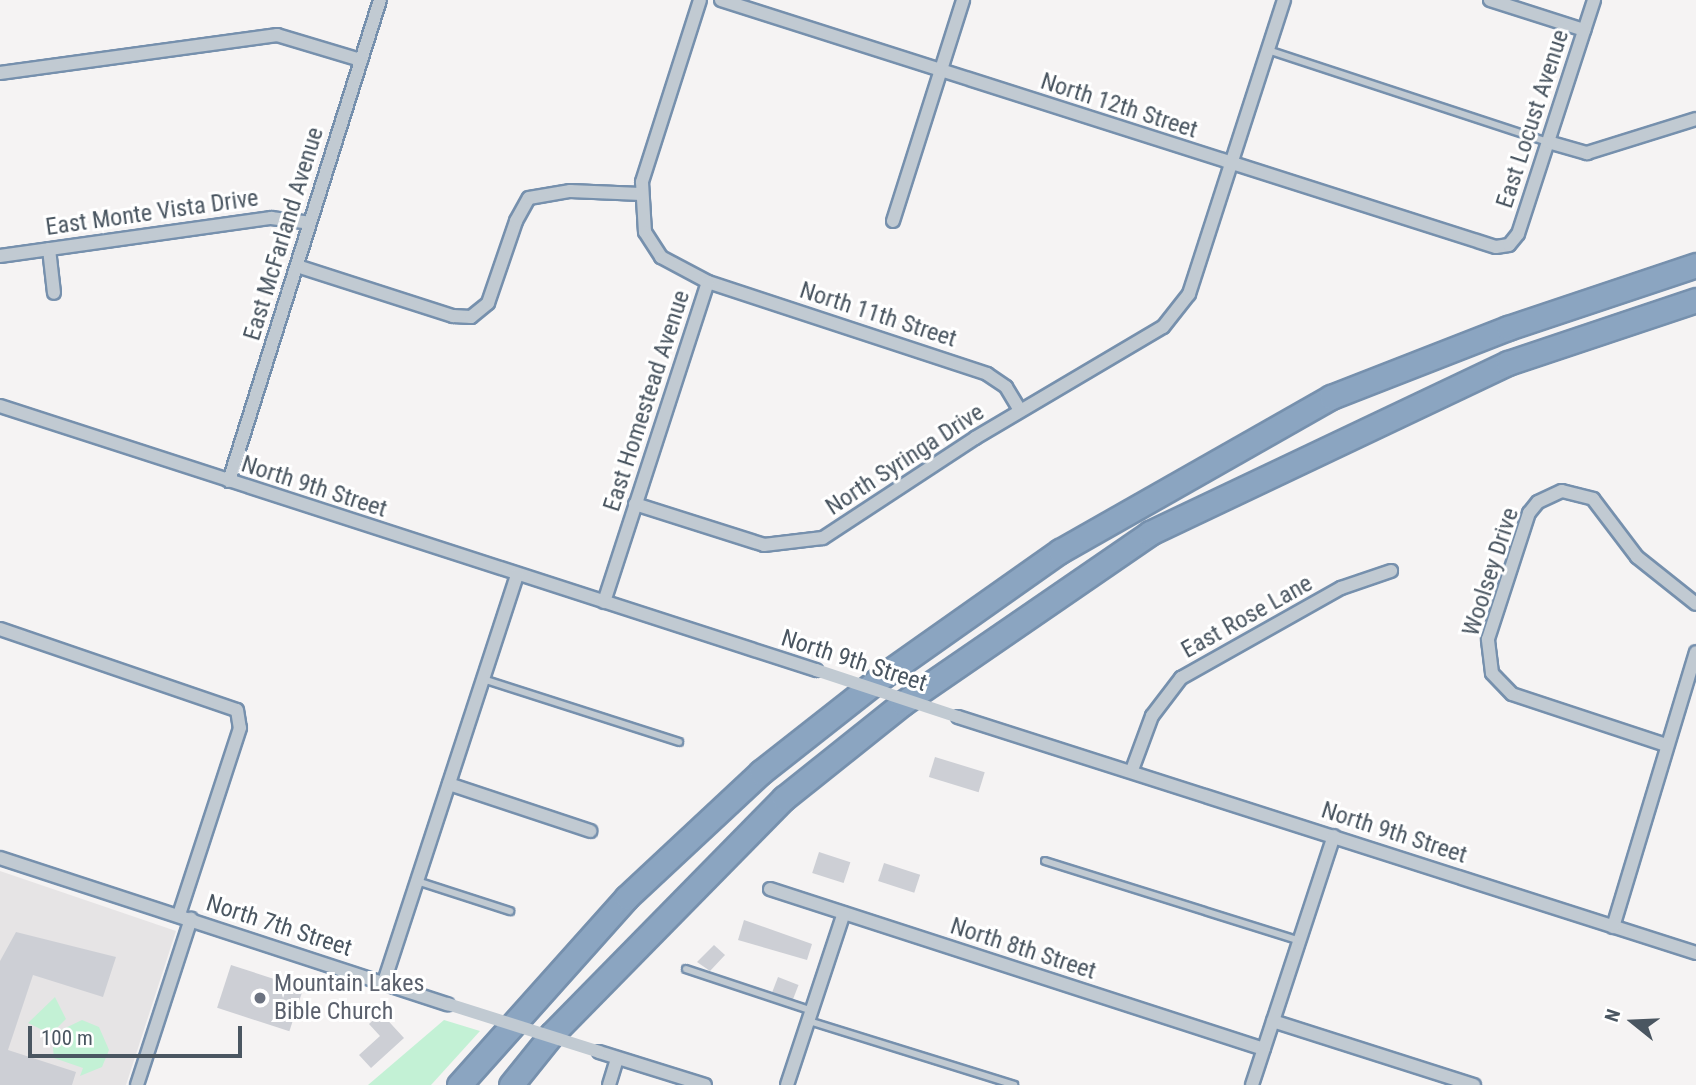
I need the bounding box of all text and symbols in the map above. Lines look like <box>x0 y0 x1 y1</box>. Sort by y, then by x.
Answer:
street label: East Locust Avenue <box>1491 26 1575 212</box>
street label: North 12th Street <box>1037 67 1201 145</box>
street label: East McFarland Avenue <box>238 124 330 344</box>
street label: East Monte Vista Drive <box>44 184 260 242</box>
street label: North 11th Street <box>796 276 960 354</box>
street label: East Homestead Avenue <box>598 287 696 515</box>
street label: North Syringa Drive <box>821 398 989 522</box>
street label: North 9th Street <box>238 450 390 524</box>
street label: Woolsey Drive <box>1457 504 1525 640</box>
street label: East Rose Lane <box>1176 569 1318 665</box>
street label: North 9th Street <box>778 624 930 698</box>
street label: North 9th Street <box>1318 796 1470 870</box>
street label: North 7th Street <box>203 889 355 963</box>
street label: North 8th Street <box>947 912 1099 986</box>
place label: Mountain Lakes Bible Church <box>274 970 424 1026</box>
north arrow <box>1598 987 1668 1057</box>
marker: Mountain Lakes Bible Church <box>252 990 268 1006</box>
text: N <box>1600 1006 1625 1024</box>
scale bar <box>32 1012 245 1056</box>
text: 100 m <box>41 1026 93 1050</box>

